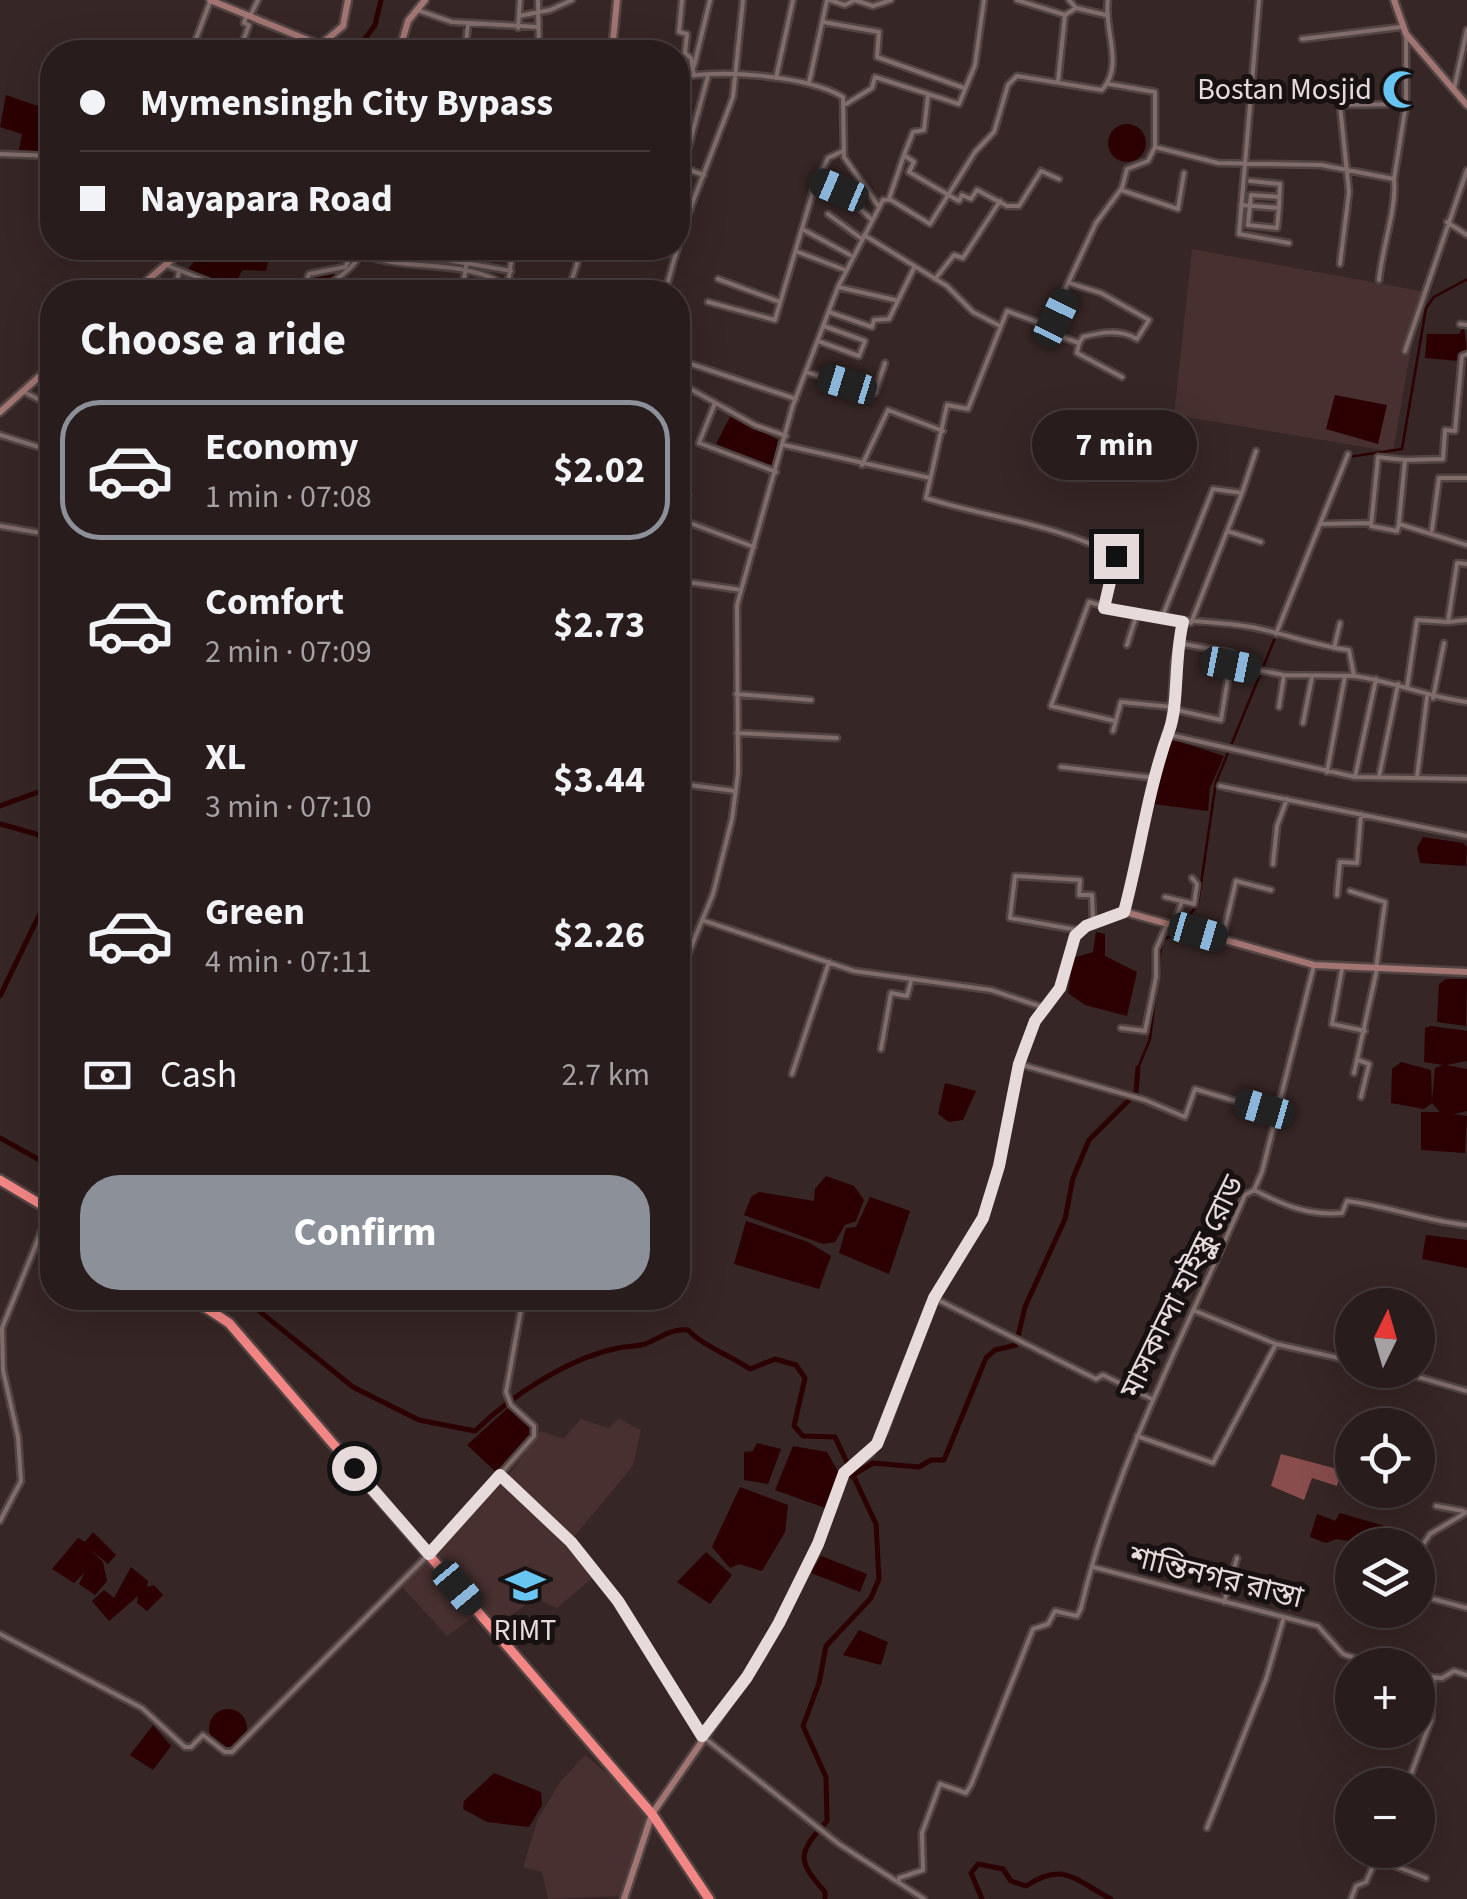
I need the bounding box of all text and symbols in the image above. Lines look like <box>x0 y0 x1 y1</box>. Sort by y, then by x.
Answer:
place label: Bostan Mosjid <box>1197 68 1372 111</box>
mosque icon: Bostan Mosjid <box>1381 68 1423 110</box>
text: Mymensingh City Bypass <box>140 76 553 130</box>
car <box>806 164 872 216</box>
text: Nayapara Road <box>140 172 393 226</box>
car <box>1029 284 1083 352</box>
text: Choose a ride <box>80 308 346 372</box>
car <box>814 361 880 407</box>
callout: 7 min <box>1034 411 1198 481</box>
text: Economy <box>205 420 358 474</box>
text: 7 min <box>1076 422 1153 468</box>
icon: car <box>85 425 175 515</box>
text: $2.02 <box>553 443 645 497</box>
text: 1 min · 07:08 <box>205 474 372 520</box>
route end <box>1094 534 1139 579</box>
text: Comfort <box>205 575 344 629</box>
icon: car <box>85 580 175 670</box>
text: $2.73 <box>553 598 645 652</box>
text: 2 min · 07:09 <box>205 629 372 675</box>
car <box>1199 645 1263 685</box>
text: XL <box>205 730 246 784</box>
icon: car <box>85 735 175 825</box>
text: $3.44 <box>553 753 645 807</box>
text: 3 min · 07:10 <box>205 784 372 830</box>
text: Green <box>205 885 305 939</box>
icon: car <box>85 890 175 980</box>
text: $2.26 <box>553 908 645 962</box>
car <box>1165 909 1231 955</box>
text: 4 min · 07:11 <box>205 939 372 985</box>
icon: cash <box>80 1048 135 1103</box>
text: Cash <box>160 1048 237 1102</box>
text: 2.7 km <box>561 1052 650 1098</box>
car <box>1231 1086 1297 1132</box>
street label: মাসকান্দা হাইস্কুল রোড <box>1109 1168 1255 1407</box>
button: Confirm <box>80 1175 650 1290</box>
north arrow <box>1335 1288 1435 1388</box>
map controls <box>1335 1288 1435 1868</box>
button: locate <box>1335 1408 1435 1508</box>
route start <box>332 1446 377 1491</box>
button: layers <box>1335 1528 1435 1628</box>
street label: শান্তিনগর রাস্তা <box>1124 1534 1308 1620</box>
car <box>427 1555 489 1621</box>
school or university icon: RIMT <box>504 1565 546 1607</box>
place label: RIMT <box>494 1609 556 1652</box>
button: + <box>1335 1648 1435 1748</box>
button: − <box>1335 1768 1435 1868</box>

